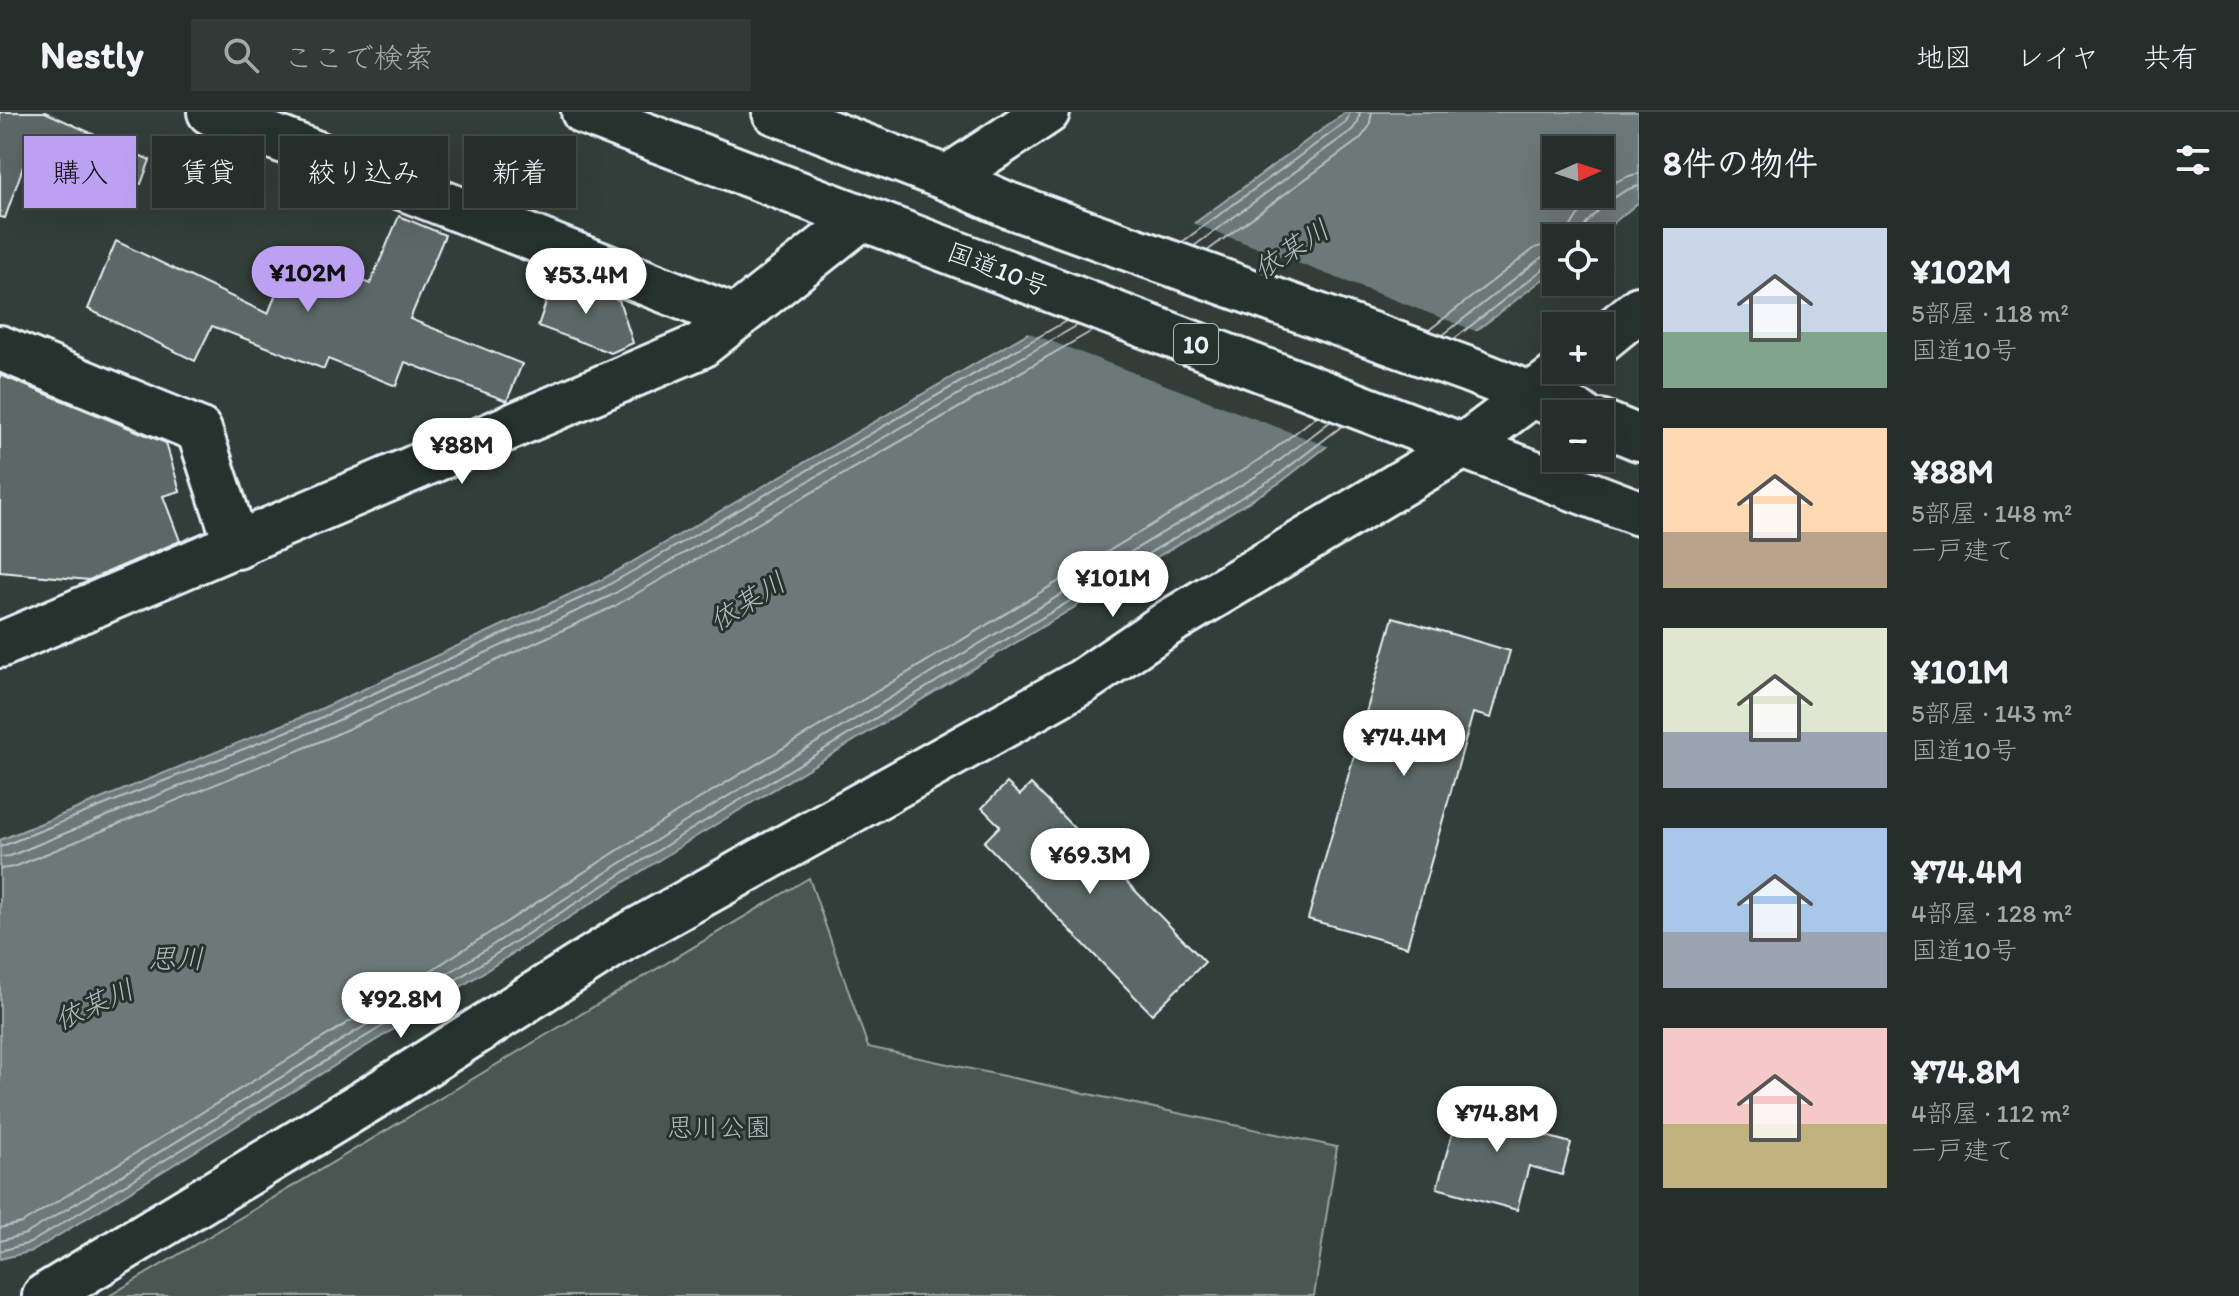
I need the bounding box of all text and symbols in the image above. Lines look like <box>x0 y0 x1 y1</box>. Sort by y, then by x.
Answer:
search box <box>191 19 751 91</box>
text: Nestly <box>40 32 143 78</box>
icon: search <box>219 33 263 77</box>
text: ここで検索 <box>283 39 433 76</box>
text: 地図 <box>1916 40 1972 74</box>
text: レイヤ <box>2016 40 2099 74</box>
text: 共有 <box>2143 40 2199 74</box>
chip: 購入 <box>24 136 136 208</box>
chip: 賃貸 <box>152 136 264 208</box>
chip: 絞り込み <box>280 136 448 208</box>
chip: 新着 <box>464 136 576 208</box>
north arrow <box>1542 136 1614 208</box>
map controls <box>1542 136 1614 472</box>
icon: filters <box>2171 138 2215 182</box>
text: 8件の物件 <box>1663 143 1818 184</box>
water label: 依某川 <box>1247 212 1335 286</box>
button: locate <box>1542 224 1614 296</box>
street label: 国道10号 <box>943 235 1053 303</box>
pin: ¥102M <box>252 246 364 314</box>
pin: ¥53.4M <box>521 248 651 316</box>
text: ¥102M <box>1911 251 2011 292</box>
text: ¥102M <box>270 256 346 288</box>
text: ¥53.4M <box>544 258 628 290</box>
icon: home <box>1727 260 1823 356</box>
text: 5部屋 · 118 m² <box>1911 297 2069 329</box>
button: + <box>1542 312 1614 384</box>
road number: 10 <box>1174 324 1218 364</box>
text: 国道10号 <box>1911 334 2017 366</box>
button: − <box>1542 400 1614 472</box>
pin: ¥88M <box>415 418 509 486</box>
text: ¥88M <box>430 428 494 460</box>
text: ¥88M <box>1911 451 1994 492</box>
icon: home <box>1727 460 1823 556</box>
text: 5部屋 · 148 m² <box>1911 497 2072 529</box>
text: 一戸建て <box>1911 534 2015 566</box>
pin: ¥101M <box>1057 551 1169 619</box>
text: ¥101M <box>1075 561 1151 593</box>
water label: 依某川 <box>702 564 792 638</box>
text: ¥101M <box>1911 651 2009 692</box>
icon: home <box>1727 660 1823 756</box>
text: 5部屋 · 143 m² <box>1911 697 2072 729</box>
pin: ¥74.4M <box>1339 710 1469 778</box>
text: ¥74.4M <box>1361 720 1447 752</box>
text: 国道10号 <box>1911 734 2017 766</box>
pin: ¥69.3M <box>1025 828 1155 896</box>
text: ¥69.3M <box>1049 838 1131 870</box>
text: ¥74.4M <box>1911 851 2023 892</box>
icon: home <box>1727 860 1823 956</box>
text: 4部屋 · 128 m² <box>1911 897 2072 929</box>
text: 国道10号 <box>1911 934 2017 966</box>
water label: 思川 <box>148 941 204 975</box>
water label: 依某川 <box>49 971 139 1037</box>
pin: ¥92.8M <box>336 972 466 1040</box>
text: ¥92.8M <box>360 982 442 1014</box>
text: ¥74.8M <box>1911 1051 2021 1092</box>
icon: home <box>1727 1060 1823 1156</box>
pin: ¥74.8M <box>1432 1086 1562 1154</box>
text: ¥74.8M <box>1455 1096 1539 1128</box>
text: 4部屋 · 112 m² <box>1911 1097 2070 1129</box>
park label: 思川公園 <box>667 1111 771 1143</box>
text: 一戸建て <box>1911 1134 2015 1166</box>

